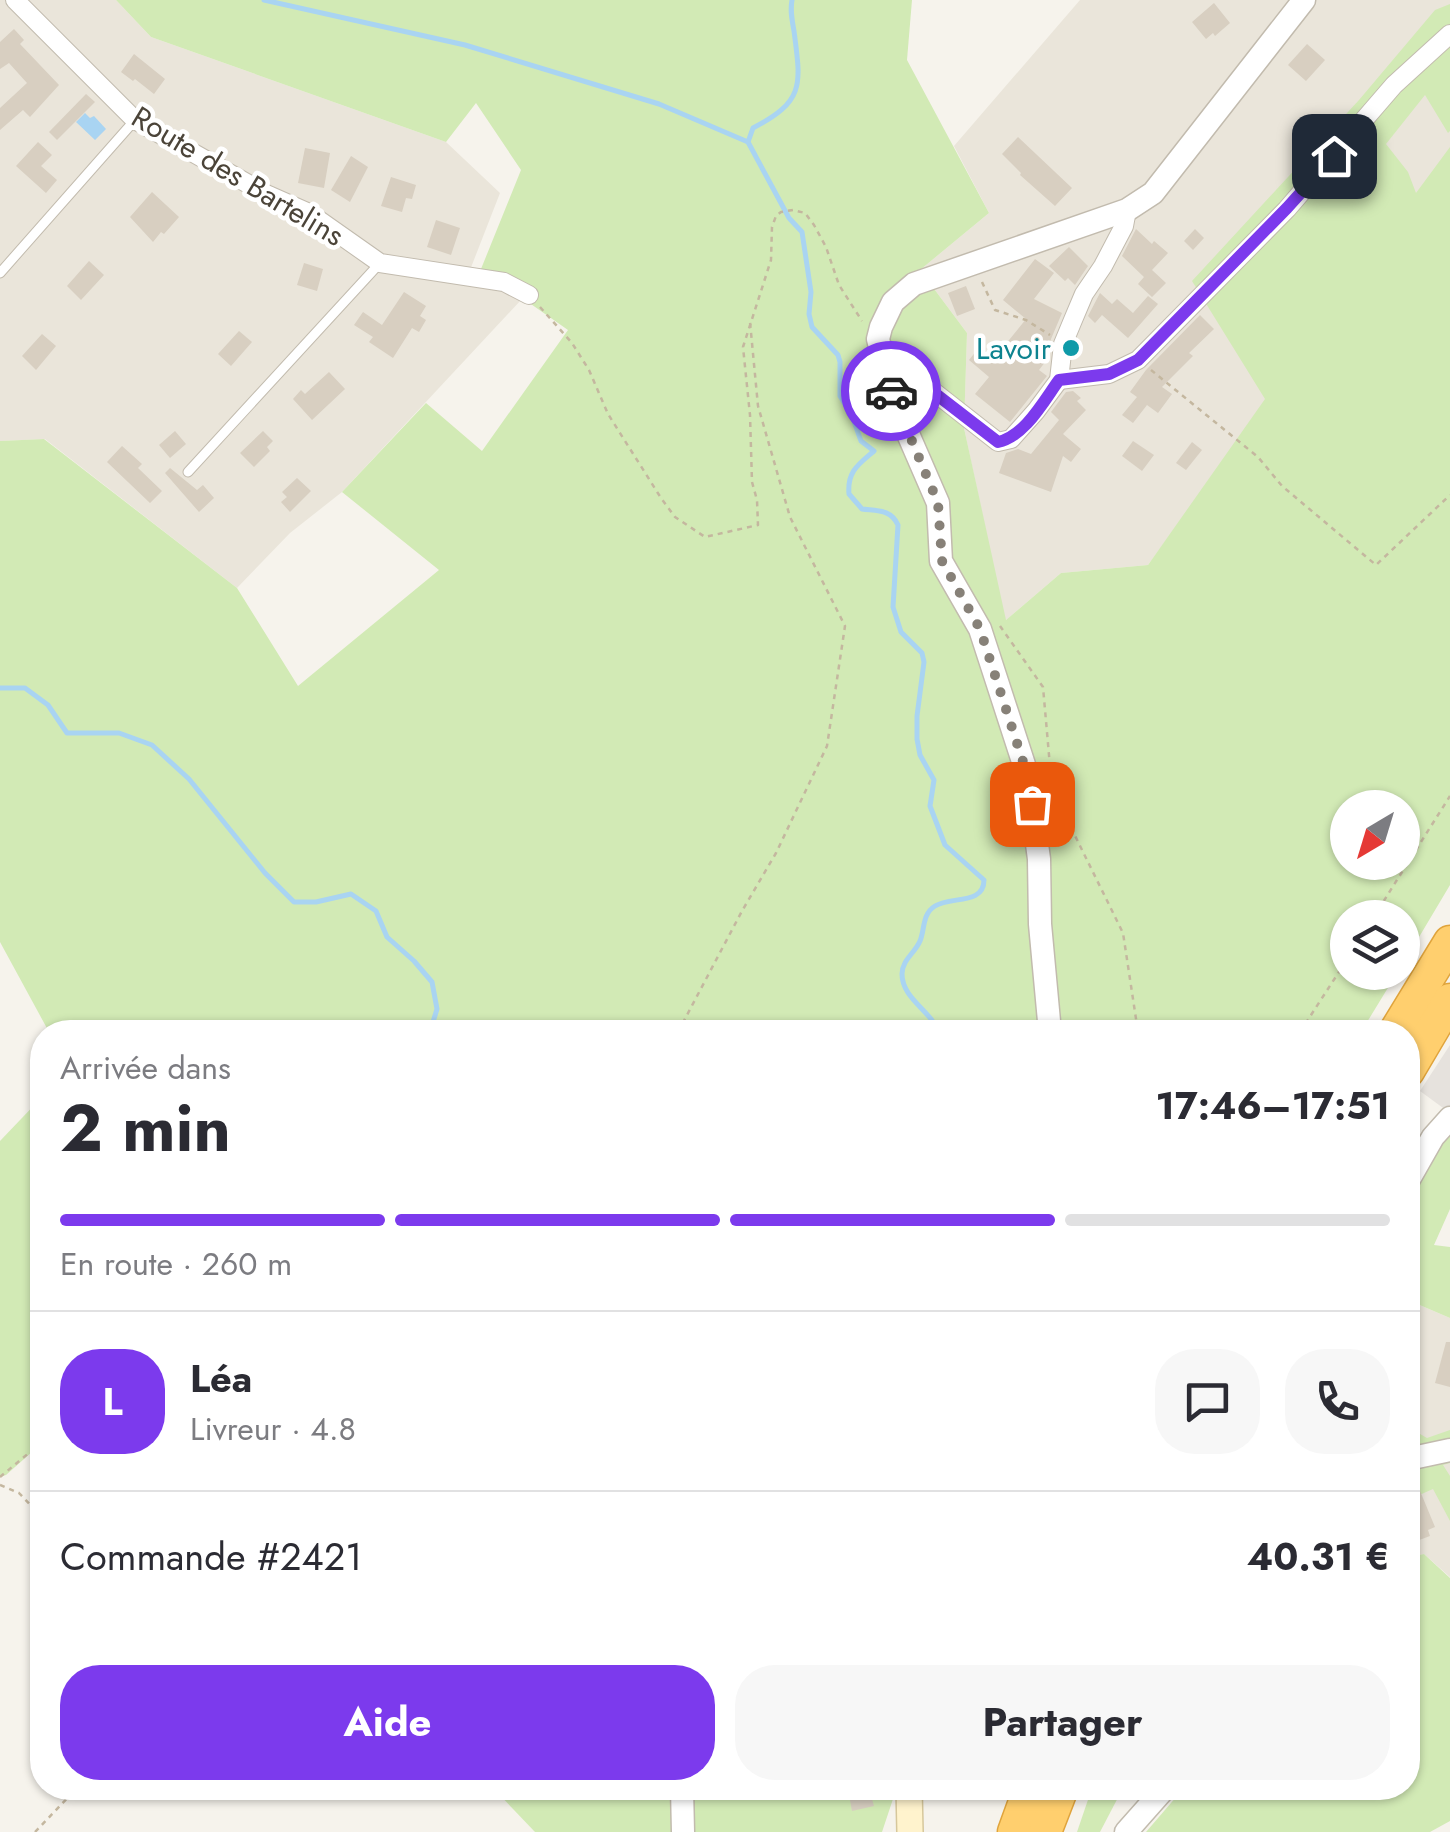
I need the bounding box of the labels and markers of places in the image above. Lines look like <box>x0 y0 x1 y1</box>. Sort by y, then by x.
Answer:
pin <box>1292 114 1377 199</box>
place label: Lavoir <box>976 327 1052 370</box>
marker: Lavoir <box>1060 337 1082 359</box>
pin <box>990 762 1075 847</box>

